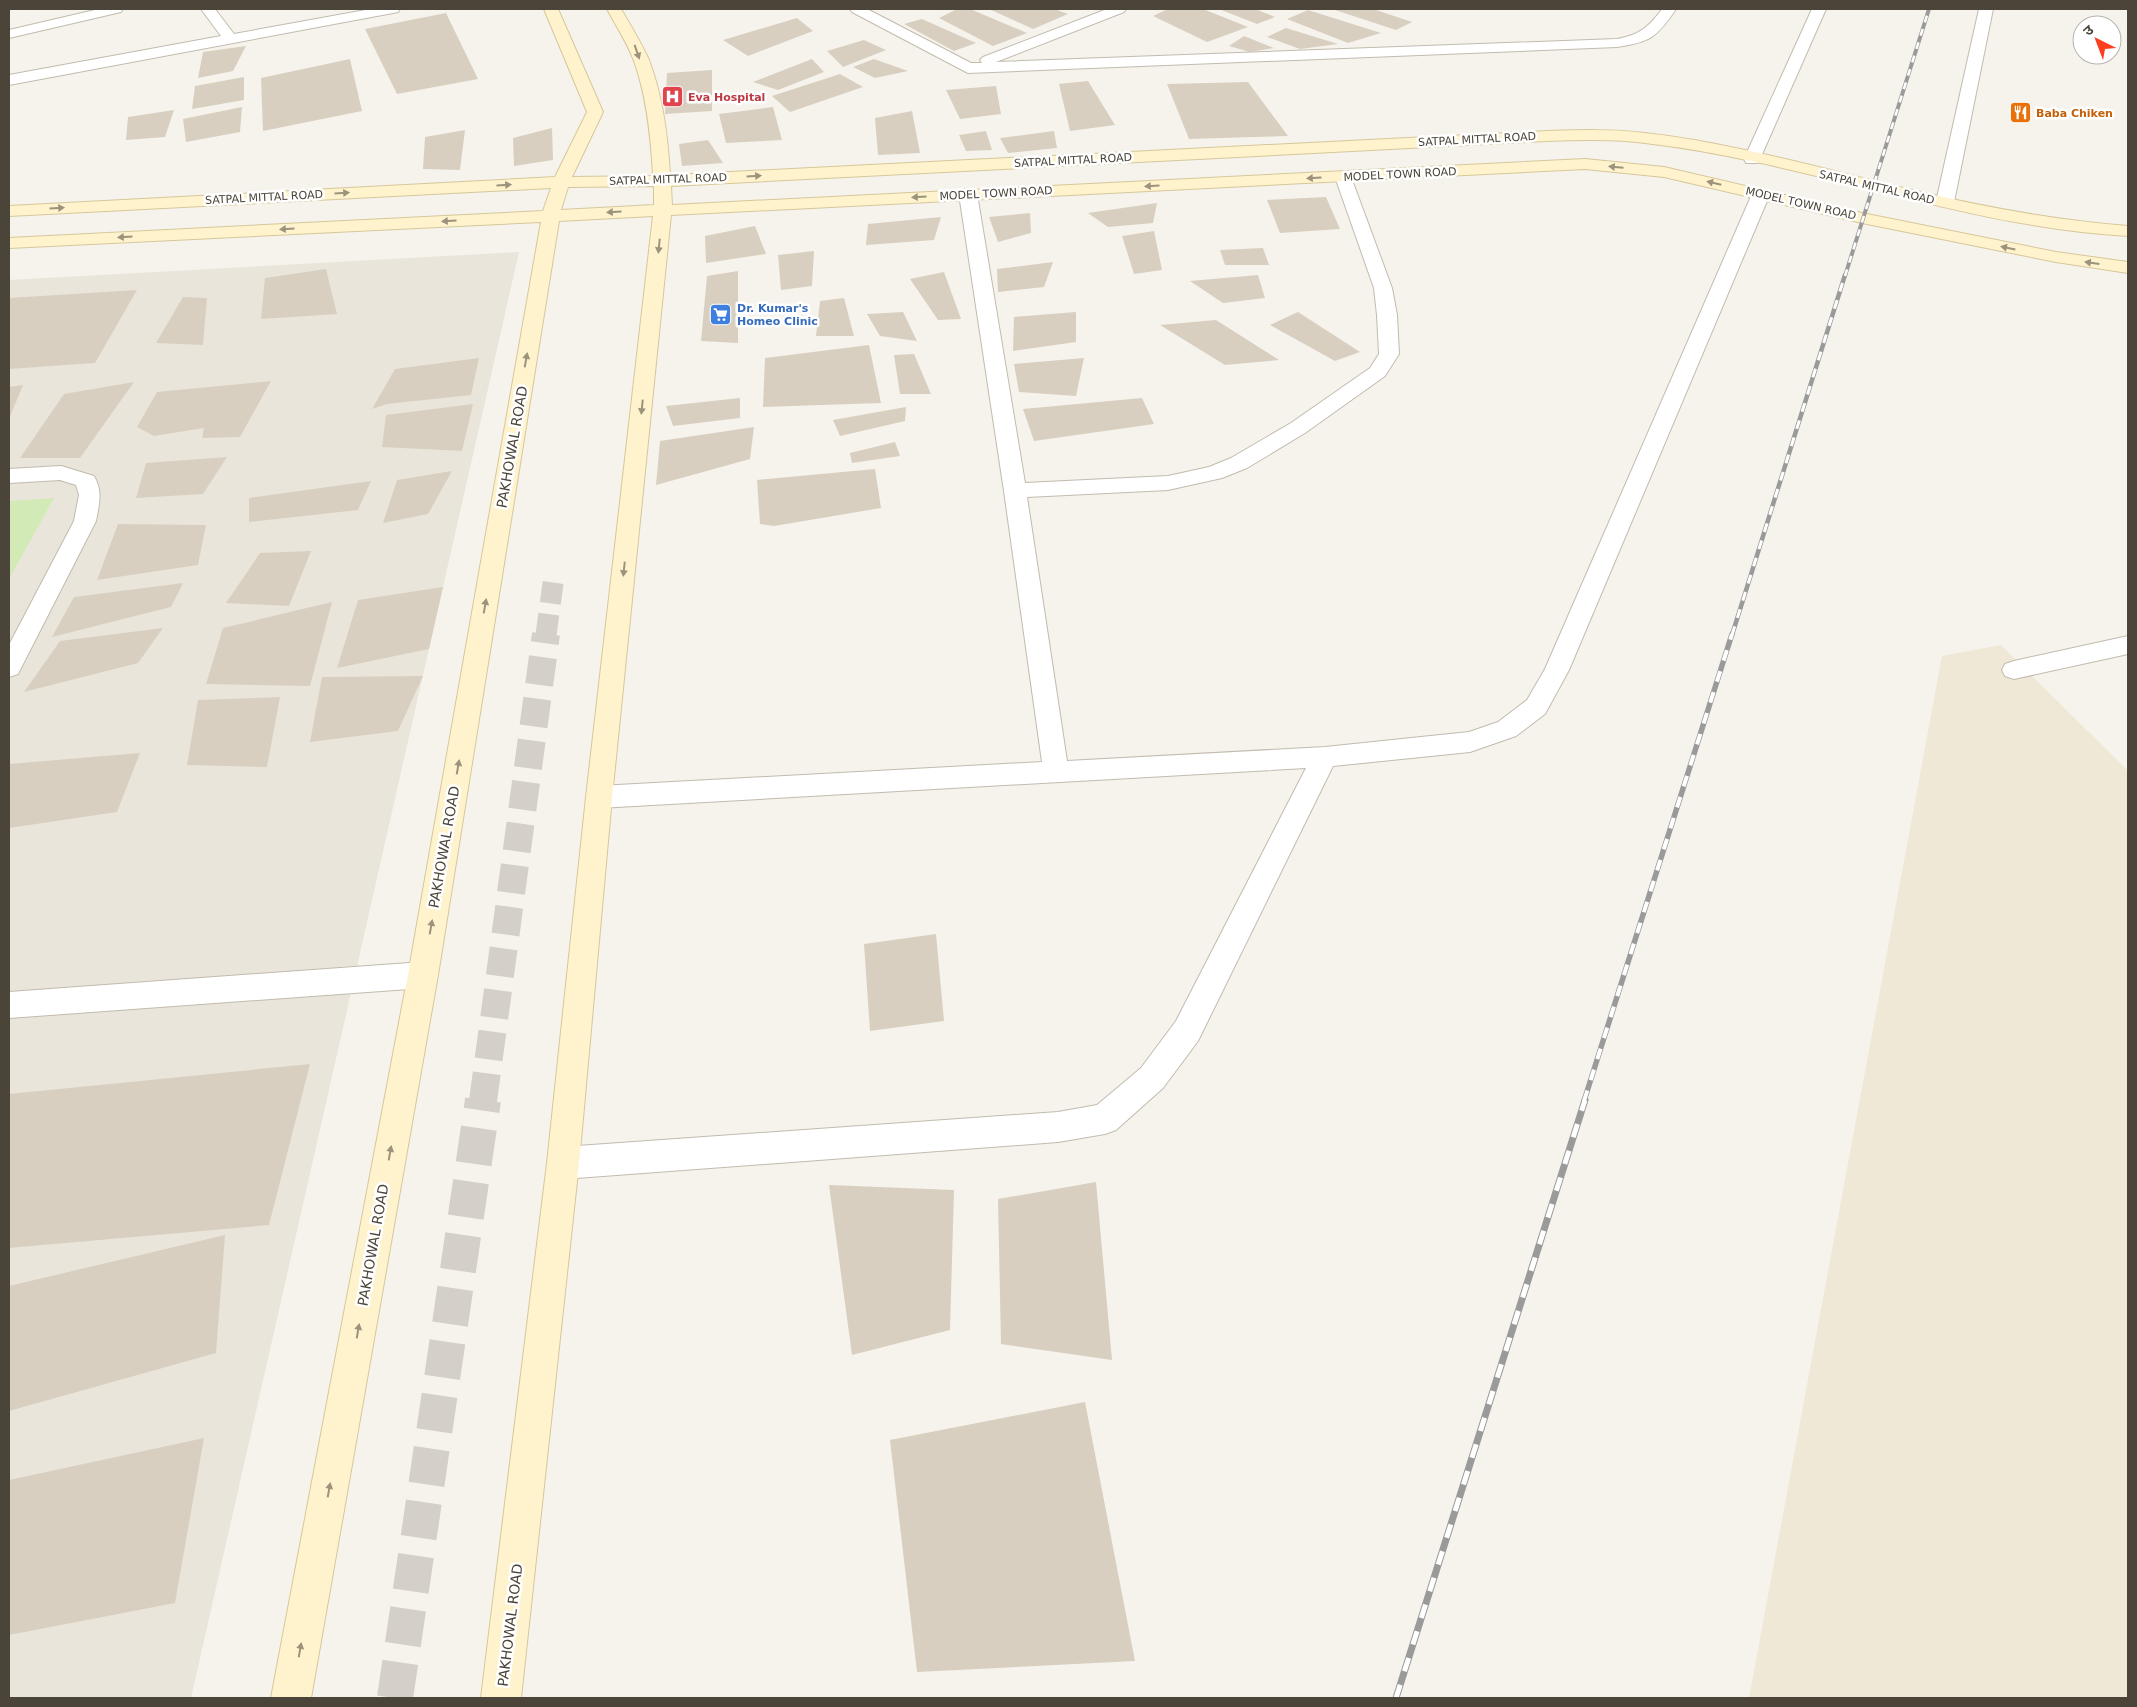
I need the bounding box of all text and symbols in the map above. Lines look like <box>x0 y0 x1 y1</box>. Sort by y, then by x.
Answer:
north arrow <box>2072 15 2122 65</box>
text: उ <box>2080 21 2097 39</box>
one-way arrow <box>634 44 641 59</box>
hospital icon: Eva Hospital <box>660 85 684 109</box>
place label: Eva Hospital <box>688 91 765 104</box>
restaurant icon: Baba Chiken <box>2008 101 2032 125</box>
place label: Baba Chiken <box>2036 107 2113 120</box>
street label: SATPAL MITTAL ROAD <box>1418 130 1536 149</box>
street label: SATPAL MITTAL ROAD <box>1014 151 1132 170</box>
one-way arrow <box>1608 163 1624 171</box>
street label: MODEL TOWN ROAD <box>1343 165 1457 184</box>
street label: SATPAL MITTAL ROAD <box>1818 168 1936 207</box>
street label: SATPAL MITTAL ROAD <box>609 171 727 188</box>
one-way arrow <box>746 172 762 180</box>
one-way arrow <box>1306 174 1322 182</box>
one-way arrow <box>1706 179 1721 187</box>
one-way arrow <box>497 180 513 188</box>
one-way arrow <box>1143 182 1159 190</box>
street label: MODEL TOWN ROAD <box>939 184 1053 203</box>
street label: MODEL TOWN ROAD <box>1744 184 1858 223</box>
street label: SATPAL MITTAL ROAD <box>205 188 323 207</box>
one-way arrow <box>334 189 350 197</box>
one-way arrow <box>911 193 927 201</box>
one-way arrow <box>50 204 66 212</box>
one-way arrow <box>606 208 622 216</box>
one-way arrow <box>441 217 457 225</box>
one-way arrow <box>279 225 295 233</box>
one-way arrow <box>117 234 133 242</box>
one-way arrow <box>655 238 663 254</box>
one-way arrow <box>1999 243 2015 251</box>
one-way arrow <box>2084 258 2100 266</box>
supermarket icon: Dr. Kumar's Homeo Clinic <box>709 302 733 326</box>
place label: Dr. Kumar's Homeo Clinic <box>737 302 818 328</box>
one-way arrow <box>523 351 531 367</box>
street label: PAKHOWAL ROAD <box>493 385 531 509</box>
one-way arrow <box>637 400 645 416</box>
one-way arrow <box>620 561 628 577</box>
one-way arrow <box>481 598 489 614</box>
one-way arrow <box>454 758 462 774</box>
street label: PAKHOWAL ROAD <box>425 785 463 909</box>
one-way arrow <box>427 918 435 934</box>
one-way arrow <box>387 1145 395 1161</box>
street label: PAKHOWAL ROAD <box>354 1183 392 1307</box>
one-way arrow <box>354 1322 362 1338</box>
one-way arrow <box>325 1482 333 1498</box>
street label: PAKHOWAL ROAD <box>495 1563 525 1687</box>
one-way arrow <box>296 1642 304 1658</box>

